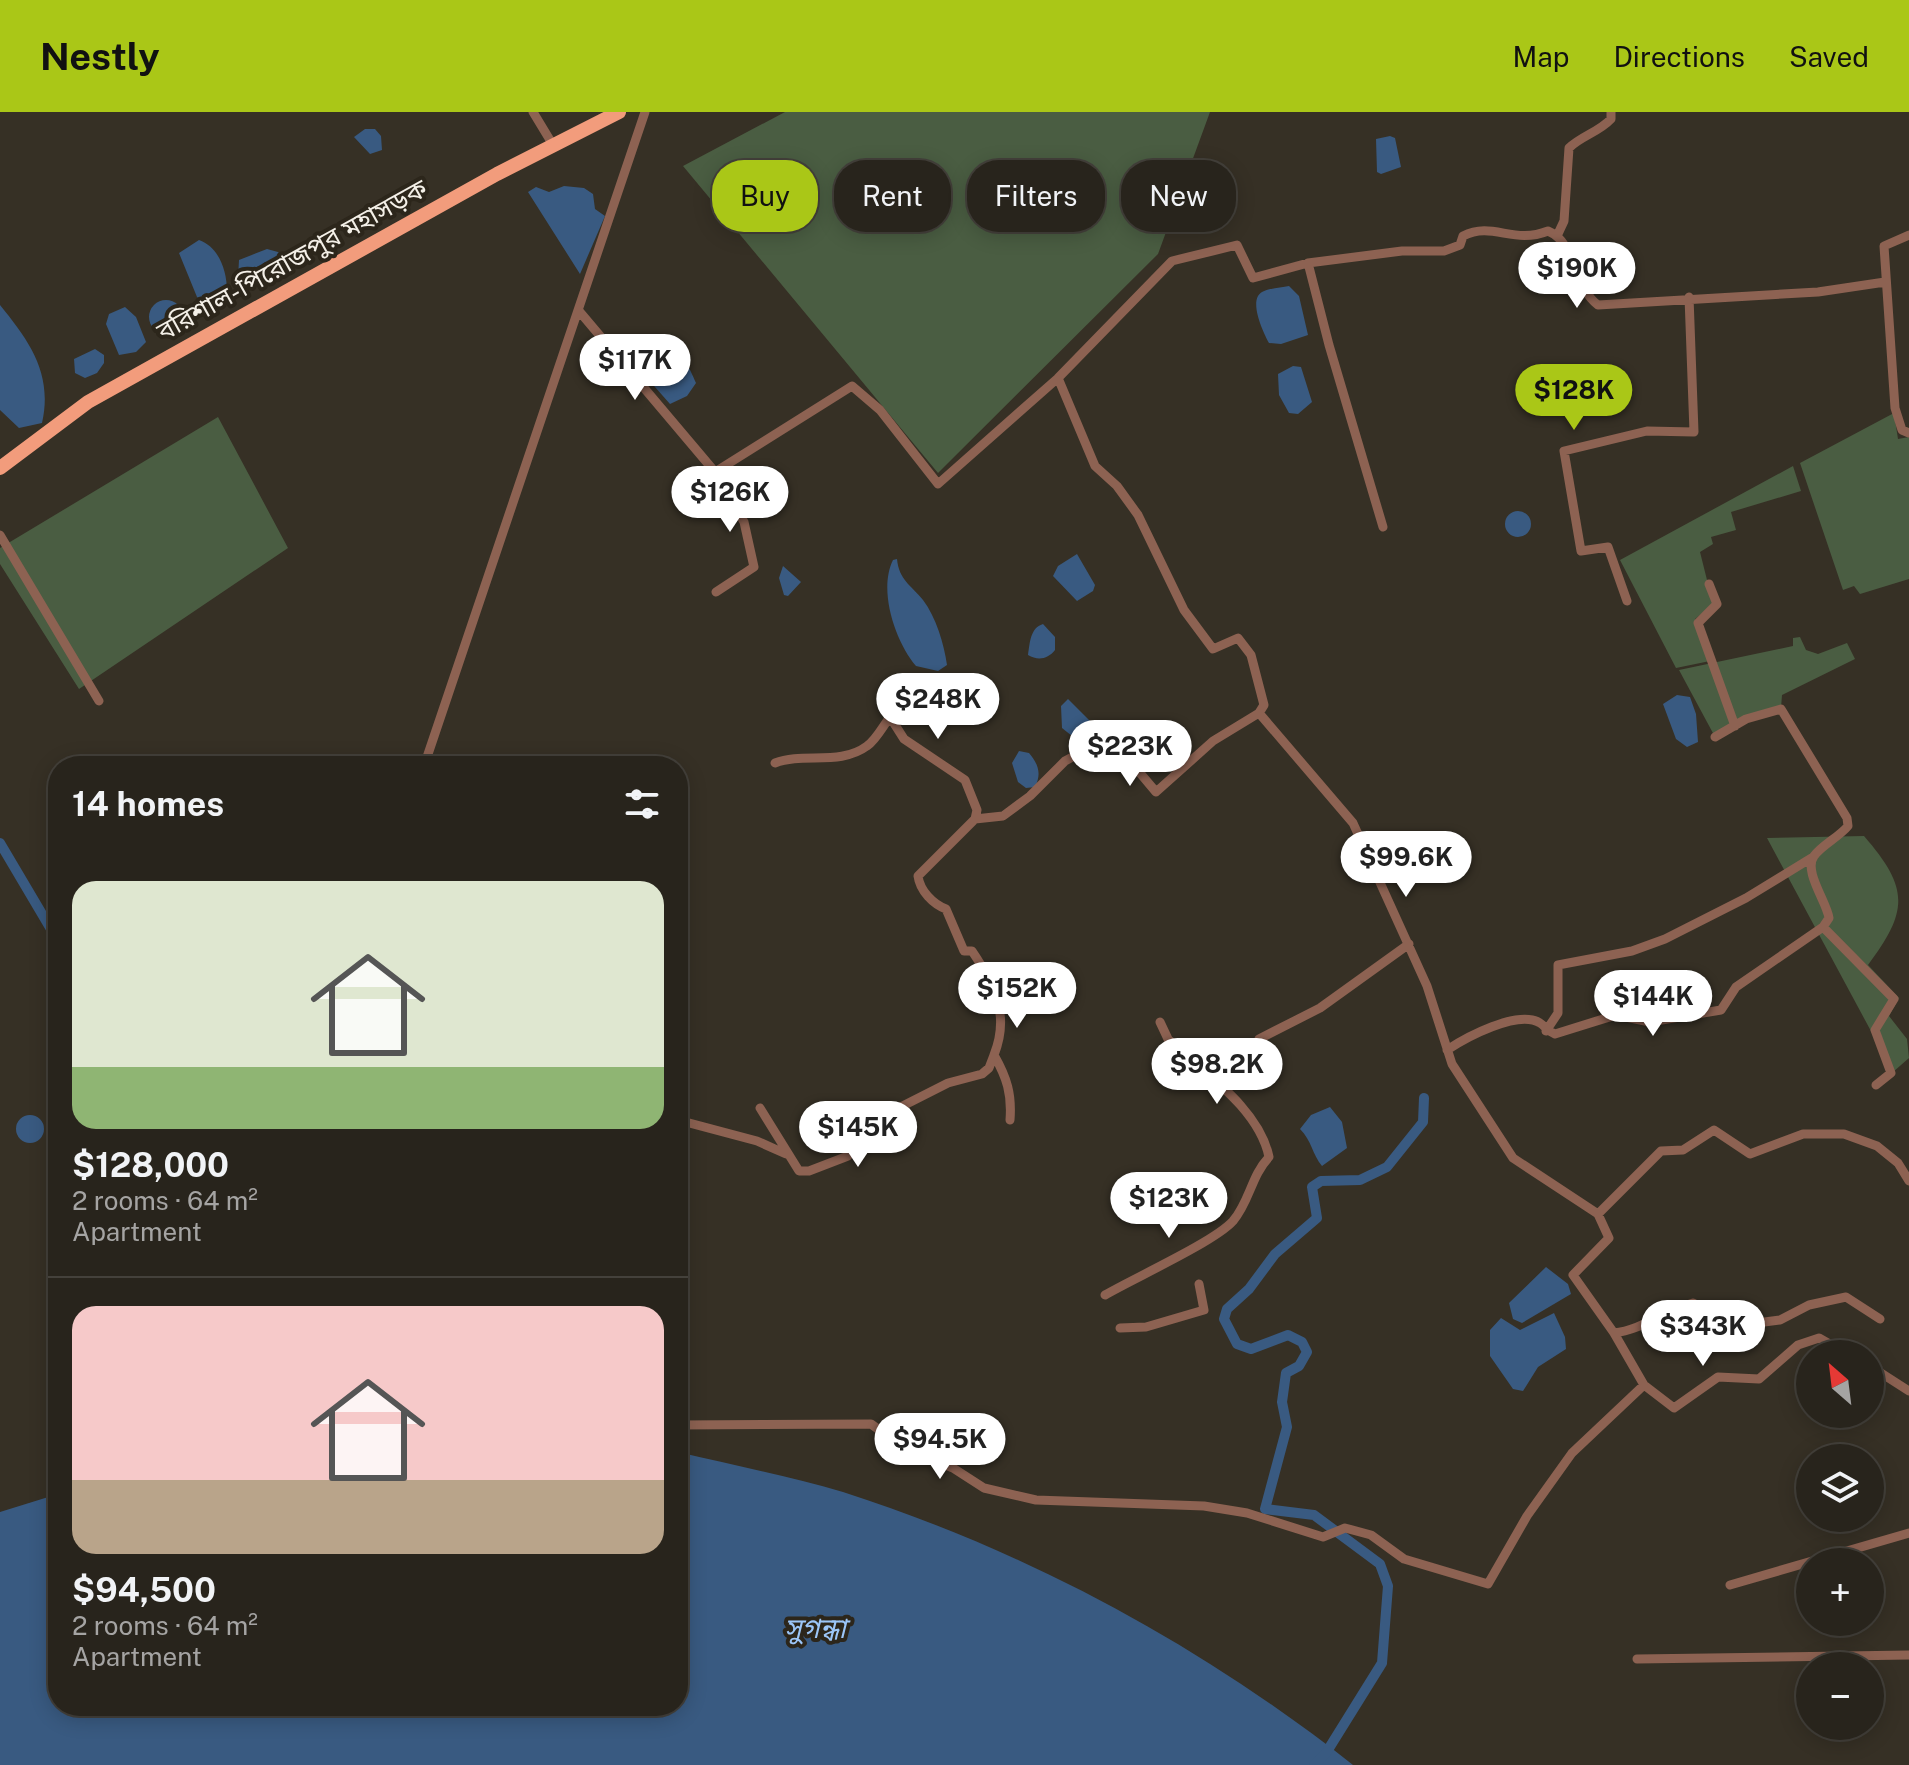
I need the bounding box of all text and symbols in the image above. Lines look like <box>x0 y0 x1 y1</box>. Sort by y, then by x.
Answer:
text: Nestly <box>40 34 160 79</box>
text: Map <box>1513 40 1569 73</box>
text: Directions <box>1613 40 1745 73</box>
text: Saved <box>1789 40 1869 73</box>
chip: Buy <box>712 160 818 232</box>
chip: Rent <box>834 160 951 232</box>
chip: Filters <box>967 160 1105 232</box>
chip: New <box>1121 160 1236 232</box>
street label: বরিশাল-পিরোজপুর মহাসড়ক <box>150 172 433 347</box>
pin: $190K <box>1521 242 1633 310</box>
text: $190K <box>1536 252 1618 283</box>
pin: $117K <box>579 334 691 402</box>
text: $117K <box>598 344 672 375</box>
pin: $128K <box>1518 364 1630 432</box>
text: $128K <box>1533 374 1615 405</box>
pin: $126K <box>674 466 786 534</box>
text: $126K <box>689 476 771 507</box>
pin: $248K <box>882 673 994 741</box>
text: $248K <box>894 683 982 714</box>
pin: $223K <box>1074 720 1186 788</box>
text: $223K <box>1087 730 1173 761</box>
icon: filters <box>620 782 664 826</box>
text: 14 homes <box>72 784 224 824</box>
pin: $99.6K <box>1341 831 1471 899</box>
text: $99.6K <box>1359 841 1453 872</box>
icon: home <box>296 933 440 1077</box>
pin: $152K <box>961 962 1073 1030</box>
pin: $144K <box>1597 970 1709 1038</box>
text: $152K <box>976 972 1058 1003</box>
text: $144K <box>1612 980 1694 1011</box>
pin: $98.2K <box>1152 1038 1282 1106</box>
text: $98.2K <box>1170 1048 1264 1079</box>
pin: $145K <box>802 1101 914 1169</box>
text: $145K <box>817 1111 899 1142</box>
text: $128,000 <box>72 1145 229 1185</box>
pin: $123K <box>1113 1172 1225 1240</box>
text: $123K <box>1128 1182 1210 1213</box>
text: 2 rooms · 64 m² <box>72 1185 258 1216</box>
text: Apartment <box>72 1216 202 1247</box>
pin: $343K <box>1647 1300 1759 1368</box>
text: $343K <box>1659 1310 1747 1341</box>
north arrow <box>1796 1340 1884 1428</box>
map controls <box>1796 1340 1884 1740</box>
icon: home <box>296 1358 440 1502</box>
pin: $94.5K <box>875 1413 1005 1481</box>
text: $94.5K <box>893 1423 988 1454</box>
button: layers <box>1796 1444 1884 1532</box>
button: + <box>1796 1548 1884 1636</box>
text: $94,500 <box>72 1570 216 1610</box>
text: 2 rooms · 64 m² <box>72 1610 258 1641</box>
water label: সুগন্ধা <box>784 1611 851 1645</box>
text: Apartment <box>72 1641 202 1672</box>
button: − <box>1796 1652 1884 1740</box>

